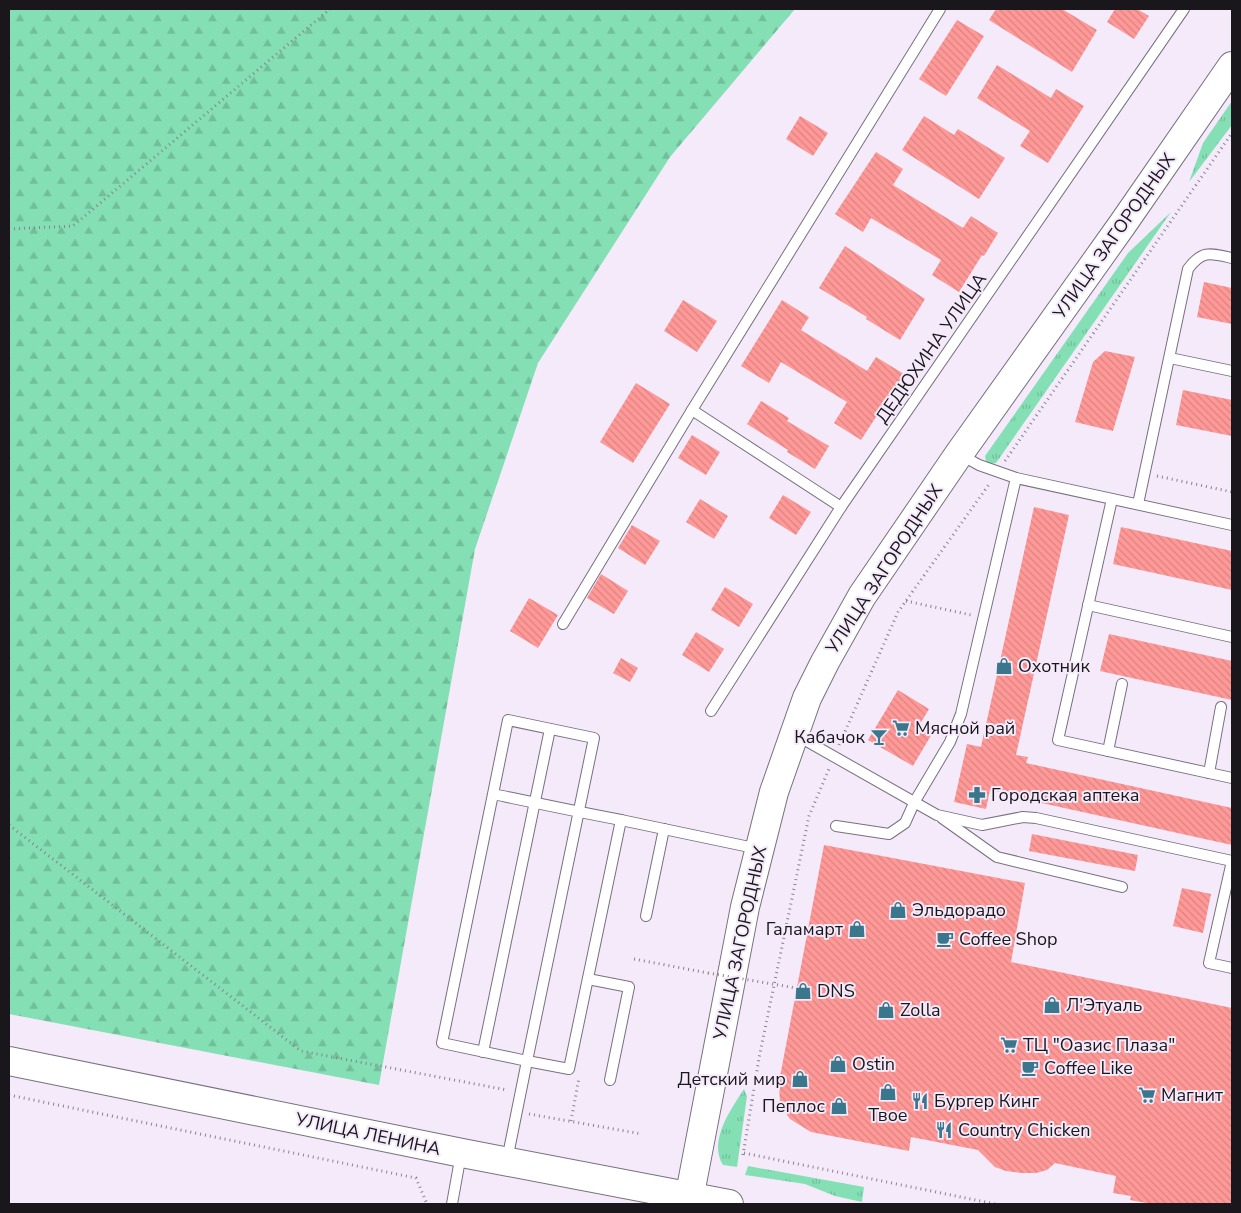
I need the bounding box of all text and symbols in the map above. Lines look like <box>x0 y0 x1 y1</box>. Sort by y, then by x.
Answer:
street label: УЛИЦА ЗАГОРОДНЫХ <box>1047 148 1181 325</box>
street label: ДЕДЮХИНА УЛИЦА <box>870 268 992 428</box>
street label: УЛИЦА ЗАГОРОДНЫХ <box>820 479 948 659</box>
place label: Охотник <box>1018 654 1091 678</box>
shop icon: Охотник <box>994 656 1014 676</box>
place label: Мясной рай <box>915 716 1015 740</box>
supermarket icon: Мясной рай <box>891 718 911 738</box>
place label: Кабачок <box>794 725 866 749</box>
bar icon: Кабачок <box>869 727 889 747</box>
place label: Городская аптека <box>991 783 1139 807</box>
pharmacy icon: Городская аптека <box>967 785 987 805</box>
street label: УЛИЦА ЗАГОРОДНЫХ <box>708 844 772 1043</box>
place label: Эльдорадо <box>912 898 1006 922</box>
shop icon: Эльдорадо <box>888 900 908 920</box>
place label: Галамарт <box>766 917 843 941</box>
shop icon: Галамарт <box>847 919 867 939</box>
place label: Coffee Shop <box>959 927 1057 951</box>
cafe icon: Coffee Shop <box>935 929 955 949</box>
place label: DNS <box>817 979 855 1003</box>
shop icon: DNS <box>793 981 813 1001</box>
place label: Л'Этуаль <box>1066 993 1142 1017</box>
shop icon: Л'Этуаль <box>1042 995 1062 1015</box>
place label: Zolla <box>900 998 941 1022</box>
shop icon: Zolla <box>876 1000 896 1020</box>
place label: ТЦ "Оазис Плаза" <box>1023 1033 1175 1057</box>
supermarket icon: ТЦ "Оазис Плаза" <box>999 1035 1019 1055</box>
place label: Ostin <box>852 1052 895 1076</box>
shop icon: Ostin <box>828 1054 848 1074</box>
place label: Coffee Like <box>1044 1056 1133 1080</box>
cafe icon: Coffee Like <box>1020 1058 1040 1078</box>
place label: Детский мир <box>678 1067 786 1091</box>
shop icon: Детский мир <box>790 1069 810 1089</box>
shop icon: Твое <box>878 1082 898 1102</box>
place label: Магнит <box>1161 1083 1223 1107</box>
supermarket icon: Магнит <box>1137 1085 1157 1105</box>
place label: Бургер Кинг <box>934 1089 1039 1113</box>
restaurant icon: Бургер Кинг <box>910 1091 930 1111</box>
place label: Пеплос <box>762 1094 825 1118</box>
shop icon: Пеплос <box>829 1096 849 1116</box>
place label: Твое <box>868 1103 908 1127</box>
street label: УЛИЦА ЛЕНИНА <box>292 1107 443 1161</box>
place label: Country Chicken <box>958 1118 1090 1142</box>
restaurant icon: Country Chicken <box>934 1120 954 1140</box>

